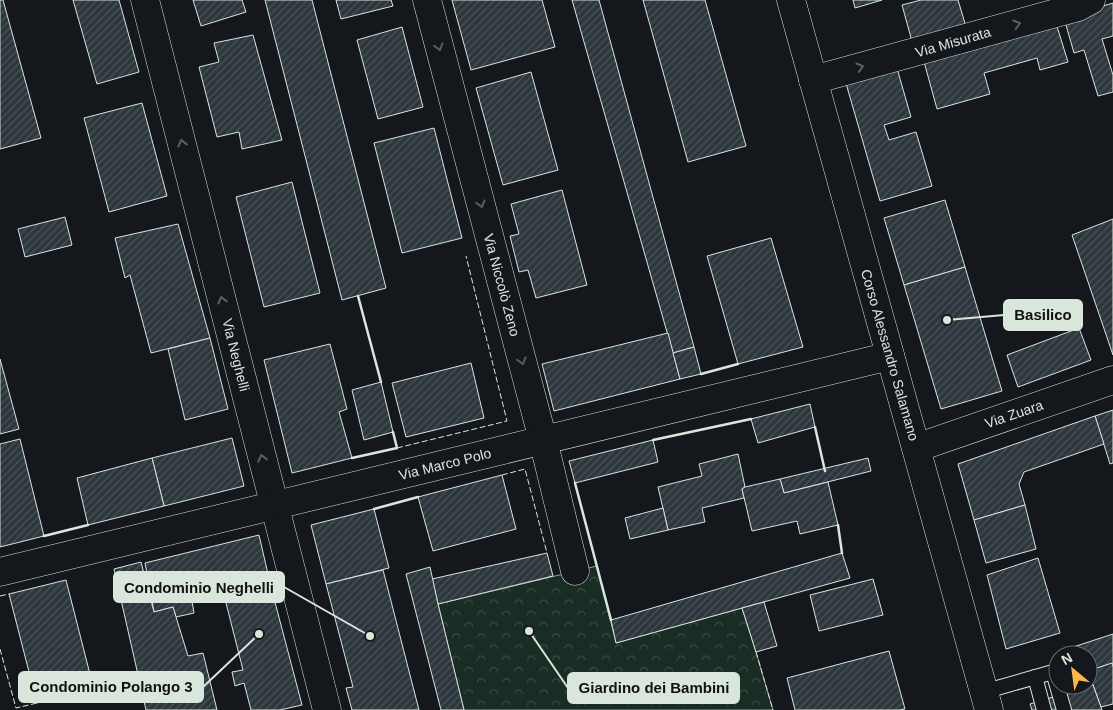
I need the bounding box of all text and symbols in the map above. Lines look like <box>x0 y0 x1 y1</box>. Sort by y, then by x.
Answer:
one-way arrow <box>1012 19 1021 29</box>
street label: Via Misurata <box>914 24 993 60</box>
one-way arrow <box>433 43 444 52</box>
one-way arrow <box>856 63 864 73</box>
one-way arrow <box>177 139 187 148</box>
one-way arrow <box>475 200 485 208</box>
street label: Via Niccolò Zeno <box>481 232 523 338</box>
street label: Corso Alessandro Salamano <box>858 268 922 443</box>
one-way arrow <box>217 296 228 305</box>
callout: Basilico <box>1004 300 1082 330</box>
text: Basilico <box>1014 306 1072 323</box>
street label: Via Neghelli <box>219 317 253 393</box>
one-way arrow <box>516 357 527 366</box>
street label: Via Zuara <box>983 397 1045 431</box>
street label: Via Marco Polo <box>397 445 493 483</box>
one-way arrow <box>257 453 268 462</box>
callout: Condominio Neghelli <box>114 572 284 602</box>
text: Condominio Neghelli <box>124 579 274 596</box>
north arrow <box>1048 645 1098 695</box>
text: N <box>1058 649 1075 668</box>
callout: Condominio Polango 3 <box>19 672 203 702</box>
callout: Giardino dei Bambini <box>568 673 739 703</box>
text: Condominio Polango 3 <box>29 678 193 695</box>
text: Giardino dei Bambini <box>579 679 729 696</box>

